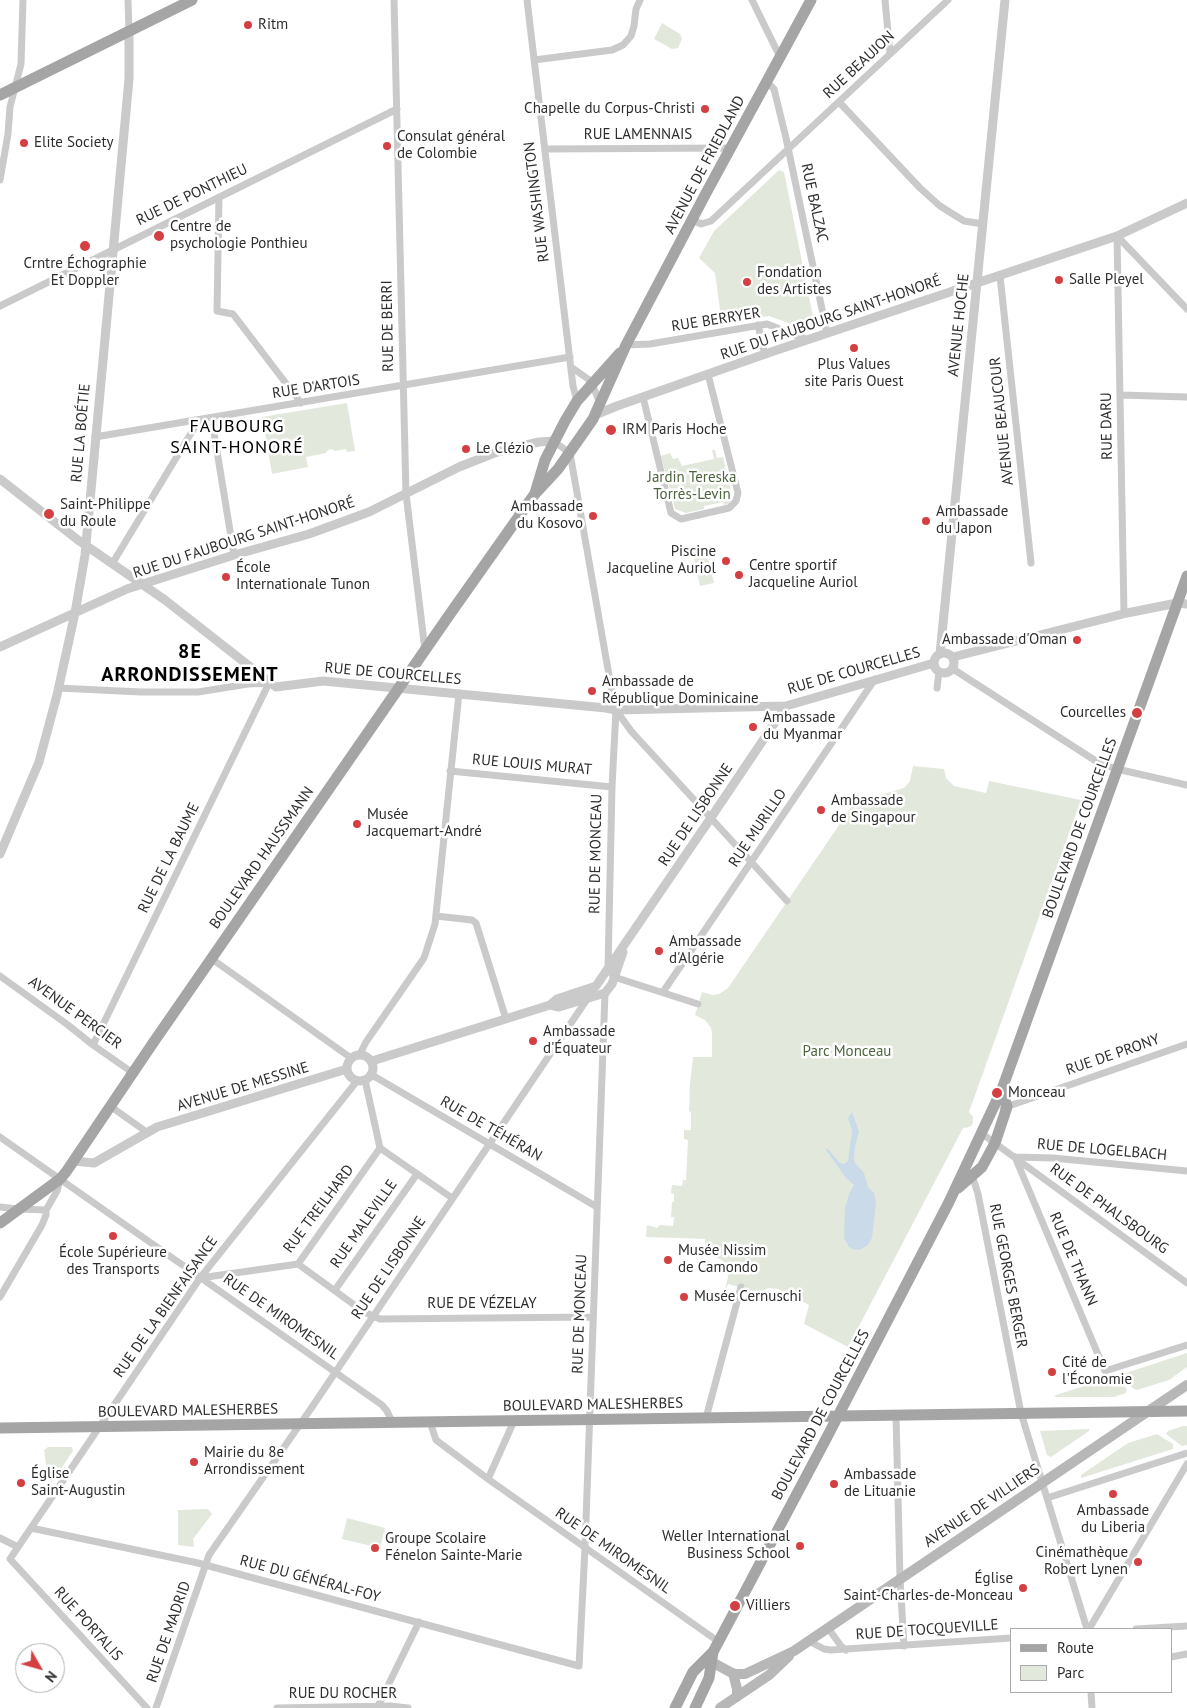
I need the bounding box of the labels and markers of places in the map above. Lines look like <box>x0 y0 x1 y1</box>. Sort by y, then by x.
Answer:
place label: Ritm <box>258 16 288 34</box>
marker: Ritm <box>242 19 254 31</box>
place label: Chapelle du Corpus-Christi <box>524 100 695 118</box>
marker: Chapelle du Corpus-Christi <box>699 103 711 115</box>
place label: Consulat général de Colombie <box>397 128 505 163</box>
place label: Elite Society <box>34 134 113 152</box>
marker: Elite Society <box>18 137 30 149</box>
marker: Consulat général de Colombie <box>381 140 393 152</box>
place label: Centre de psychologie Ponthieu <box>170 218 307 253</box>
marker: Centre de psychologie Ponthieu <box>152 229 166 243</box>
marker: Crntre Échographie Et Doppler <box>78 239 92 253</box>
place label: Crntre Échographie Et Doppler <box>23 255 147 290</box>
place label: Fondation des Artistes <box>757 264 832 299</box>
place label: Salle Pleyel <box>1069 271 1144 289</box>
marker: Salle Pleyel <box>1053 274 1065 286</box>
marker: Fondation des Artistes <box>741 276 753 288</box>
marker: Plus Values site Paris Ouest <box>848 342 860 354</box>
place label: Plus Values site Paris Ouest <box>805 356 903 391</box>
place label: IRM Paris Hoche <box>622 421 727 439</box>
marker: IRM Paris Hoche <box>604 423 618 437</box>
place label: Le Clézio <box>476 440 534 458</box>
marker: Le Clézio <box>460 443 472 455</box>
place label: Saint-Philippe du Roule <box>60 496 150 531</box>
place label: Ambassade du Kosovo <box>511 498 583 533</box>
place label: Ambassade du Japon <box>936 503 1008 538</box>
marker: Saint-Philippe du Roule <box>42 507 56 521</box>
marker: Ambassade du Kosovo <box>587 510 599 522</box>
marker: Ambassade du Japon <box>920 515 932 527</box>
place label: Piscine Jacqueline Auriol <box>607 543 716 578</box>
marker: Piscine Jacqueline Auriol <box>720 555 732 567</box>
place label: Centre sportif Jacqueline Auriol <box>749 557 858 592</box>
place label: École Internationale Tunon <box>236 559 370 594</box>
marker: Centre sportif Jacqueline Auriol <box>733 569 745 581</box>
marker: École Internationale Tunon <box>220 571 232 583</box>
place label: Ambassade d'Oman <box>942 631 1067 649</box>
marker: Ambassade d'Oman <box>1071 634 1083 646</box>
place label: Ambassade de République Dominicaine <box>602 673 759 708</box>
marker: Ambassade de République Dominicaine <box>586 685 598 697</box>
place label: Courcelles <box>1060 704 1126 722</box>
marker: Courcelles <box>1130 706 1144 720</box>
place label: Ambassade du Myanmar <box>763 709 842 744</box>
marker: Ambassade du Myanmar <box>747 721 759 733</box>
place label: Ambassade de Singapour <box>831 792 916 827</box>
marker: Ambassade de Singapour <box>815 804 827 816</box>
place label: Musée Jacquemart-André <box>367 806 482 841</box>
marker: Musée Jacquemart-André <box>351 818 363 830</box>
place label: Ambassade d'Algérie <box>669 933 741 968</box>
marker: Ambassade d'Algérie <box>653 945 665 957</box>
place label: Ambassade d'Équateur <box>543 1023 615 1058</box>
marker: Ambassade d'Équateur <box>527 1035 539 1047</box>
place label: Monceau <box>1008 1084 1066 1102</box>
marker: Monceau <box>990 1086 1004 1100</box>
marker: École Supérieure des Transports <box>107 1230 119 1242</box>
place label: Musée Nissim de Camondo <box>678 1242 766 1277</box>
place label: École Supérieure des Transports <box>59 1244 167 1279</box>
marker: Musée Nissim de Camondo <box>662 1254 674 1266</box>
place label: Musée Cernuschi <box>694 1288 802 1306</box>
marker: Musée Cernuschi <box>678 1291 690 1303</box>
place label: Cité de l'Économie <box>1062 1354 1132 1389</box>
marker: Cité de l'Économie <box>1046 1366 1058 1378</box>
place label: Mairie du 8e Arrondissement <box>204 1444 305 1479</box>
marker: Mairie du 8e Arrondissement <box>188 1456 200 1468</box>
place label: Église Saint-Augustin <box>31 1465 125 1500</box>
place label: Ambassade de Lituanie <box>844 1466 916 1501</box>
marker: Église Saint-Augustin <box>15 1477 27 1489</box>
marker: Ambassade de Lituanie <box>828 1478 840 1490</box>
marker: Ambassade du Liberia <box>1107 1488 1119 1500</box>
place label: Ambassade du Liberia <box>1077 1502 1149 1537</box>
place label: Weller International Business School <box>662 1528 790 1563</box>
place label: Groupe Scolaire Fénelon Sainte-Marie <box>385 1530 522 1565</box>
marker: Weller International Business School <box>794 1540 806 1552</box>
marker: Groupe Scolaire Fénelon Sainte-Marie <box>369 1542 381 1554</box>
place label: Cinémathèque Robert Lynen <box>1035 1544 1128 1579</box>
marker: Cinémathèque Robert Lynen <box>1132 1556 1144 1568</box>
place label: Église Saint-Charles-de-Monceau <box>844 1570 1013 1605</box>
marker: Église Saint-Charles-de-Monceau <box>1017 1582 1029 1594</box>
place label: Villiers <box>746 1597 790 1615</box>
marker: Villiers <box>728 1599 742 1613</box>

